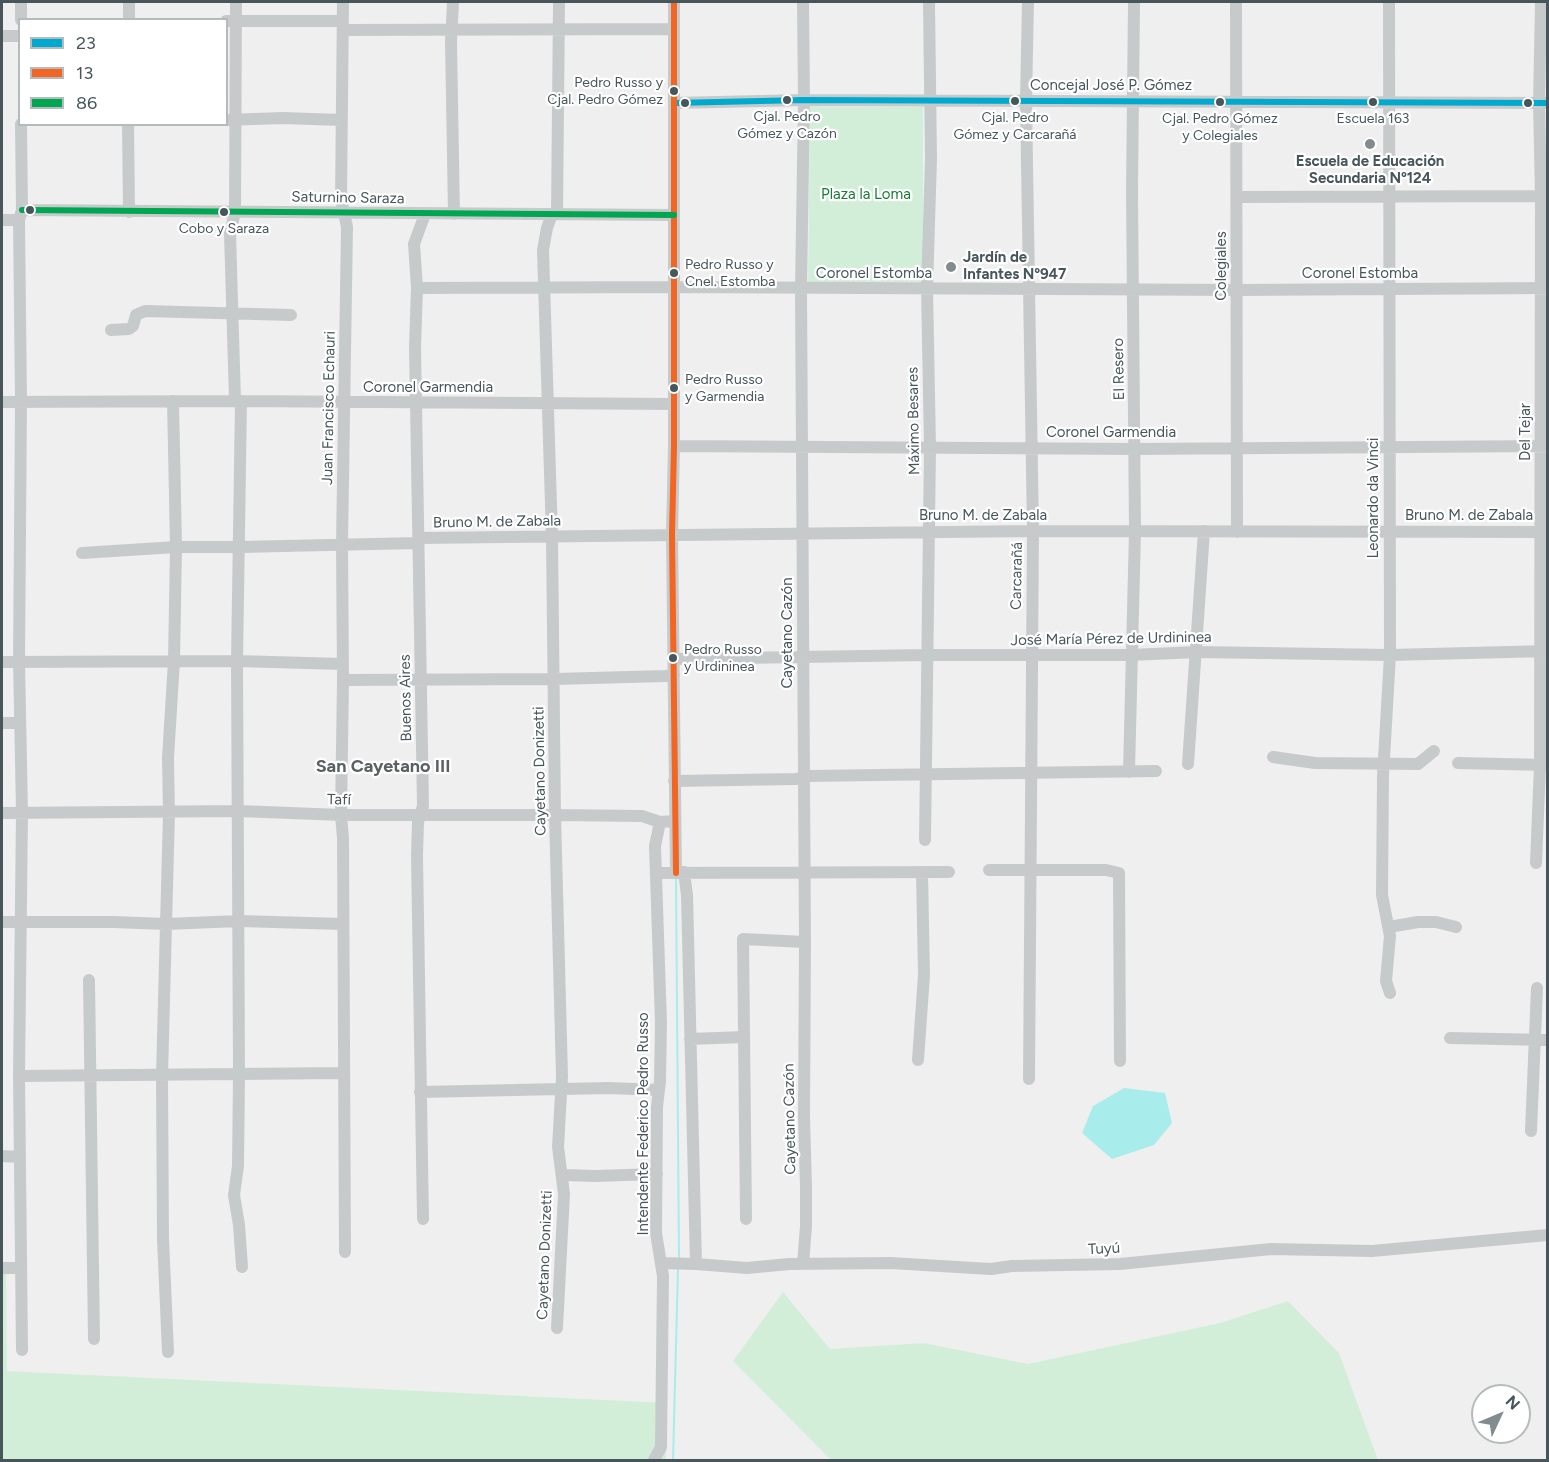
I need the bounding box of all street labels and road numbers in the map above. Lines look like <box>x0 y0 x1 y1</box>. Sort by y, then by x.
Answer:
street label: Concejal José P. Gómez <box>1030 77 1192 95</box>
street label: Saturnino Saraza <box>291 188 405 208</box>
street label: Colegiales <box>1213 231 1231 301</box>
street label: Coronel Estomba <box>816 265 932 283</box>
street label: Coronel Estomba <box>1302 265 1418 283</box>
street label: Juan Francisco Echauri <box>319 331 339 485</box>
street label: El Resero <box>1109 338 1129 400</box>
street label: Máximo Besares <box>904 367 924 475</box>
street label: Coronel Garmendia <box>363 379 493 397</box>
street label: Del Tejar <box>1517 403 1535 461</box>
street label: Coronel Garmendia <box>1046 424 1176 442</box>
street label: Leonardo da Vinci <box>1365 438 1383 558</box>
street label: Bruno M. de Zabala <box>919 507 1047 525</box>
street label: Bruno M. de Zabala <box>1405 507 1533 525</box>
street label: Bruno M. de Zabala <box>433 512 561 532</box>
street label: Carcarañá <box>1007 542 1027 610</box>
street label: Cayetano Cazón <box>779 577 797 689</box>
street label: José María Pérez de Urdininea <box>1010 628 1212 650</box>
street label: Buenos Aires <box>396 654 416 742</box>
street label: Cayetano Donizetti <box>530 706 550 836</box>
street label: Tafí <box>327 791 351 809</box>
street label: Intendente Federico Pedro Russo <box>635 1012 653 1236</box>
street label: Cayetano Cazón <box>780 1063 800 1175</box>
street label: Cayetano Donizetti <box>534 1190 556 1320</box>
street label: Tuyú <box>1087 1239 1121 1259</box>

